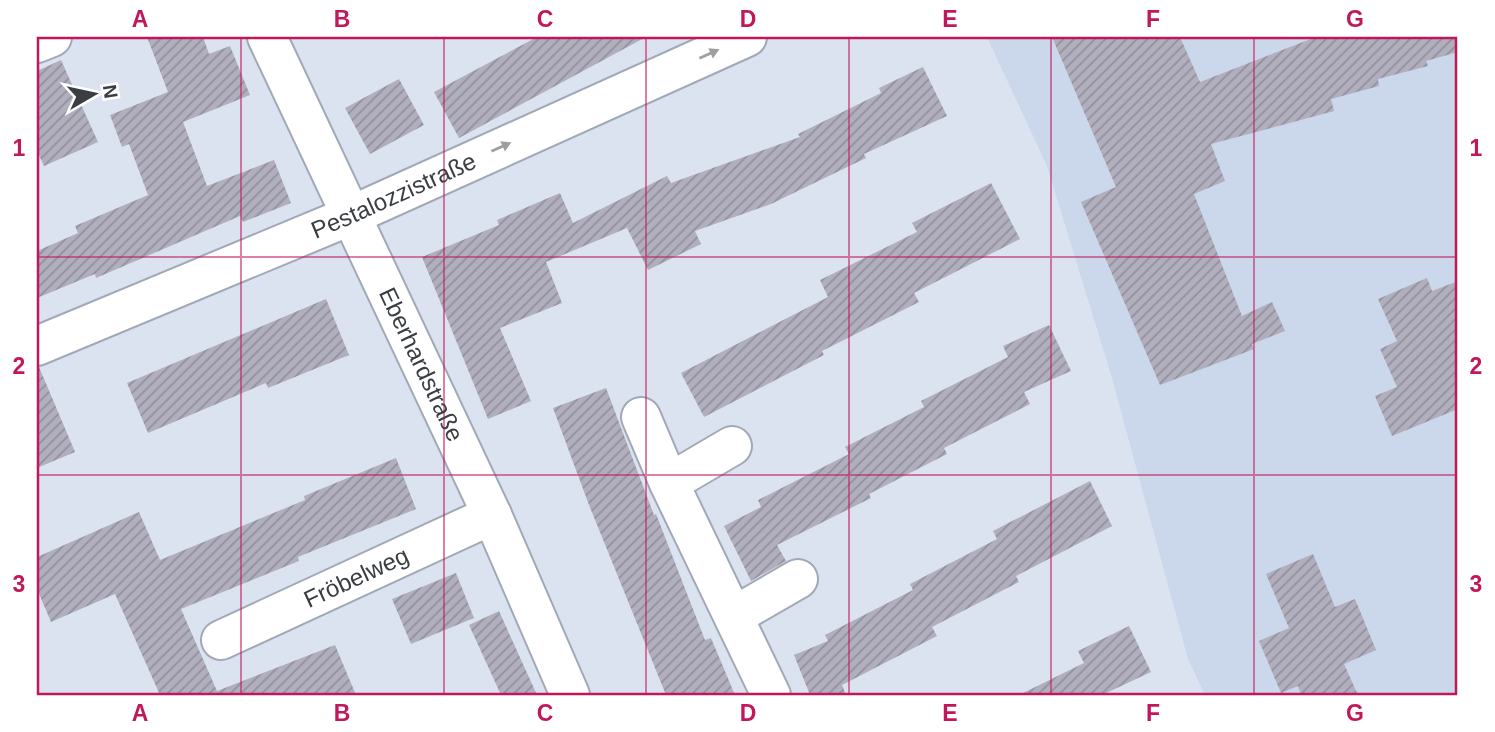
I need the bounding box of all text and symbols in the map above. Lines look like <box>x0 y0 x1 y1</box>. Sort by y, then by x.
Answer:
text: A <box>132 6 148 32</box>
text: B <box>334 6 350 32</box>
text: C <box>537 6 553 32</box>
text: D <box>740 6 756 32</box>
text: E <box>942 6 958 32</box>
text: F <box>1146 6 1160 32</box>
text: G <box>1346 6 1364 32</box>
one-way arrow <box>698 48 719 59</box>
north arrow <box>60 60 130 130</box>
text: N <box>99 83 122 100</box>
text: 1 <box>13 135 26 161</box>
text: 1 <box>1470 135 1483 161</box>
one-way arrow <box>491 141 511 153</box>
street label: Pestalozzistraße <box>307 147 480 244</box>
street label: Eberhardstraße <box>374 283 469 446</box>
text: 2 <box>13 353 25 379</box>
text: 2 <box>1470 353 1482 379</box>
street label: Fröbelweg <box>300 541 413 613</box>
text: 3 <box>13 571 25 597</box>
text: 3 <box>1470 571 1482 597</box>
text: A <box>132 700 148 726</box>
text: B <box>334 700 350 726</box>
text: C <box>537 700 553 726</box>
text: D <box>740 700 756 726</box>
text: E <box>942 700 958 726</box>
text: F <box>1146 700 1160 726</box>
text: G <box>1346 700 1364 726</box>

